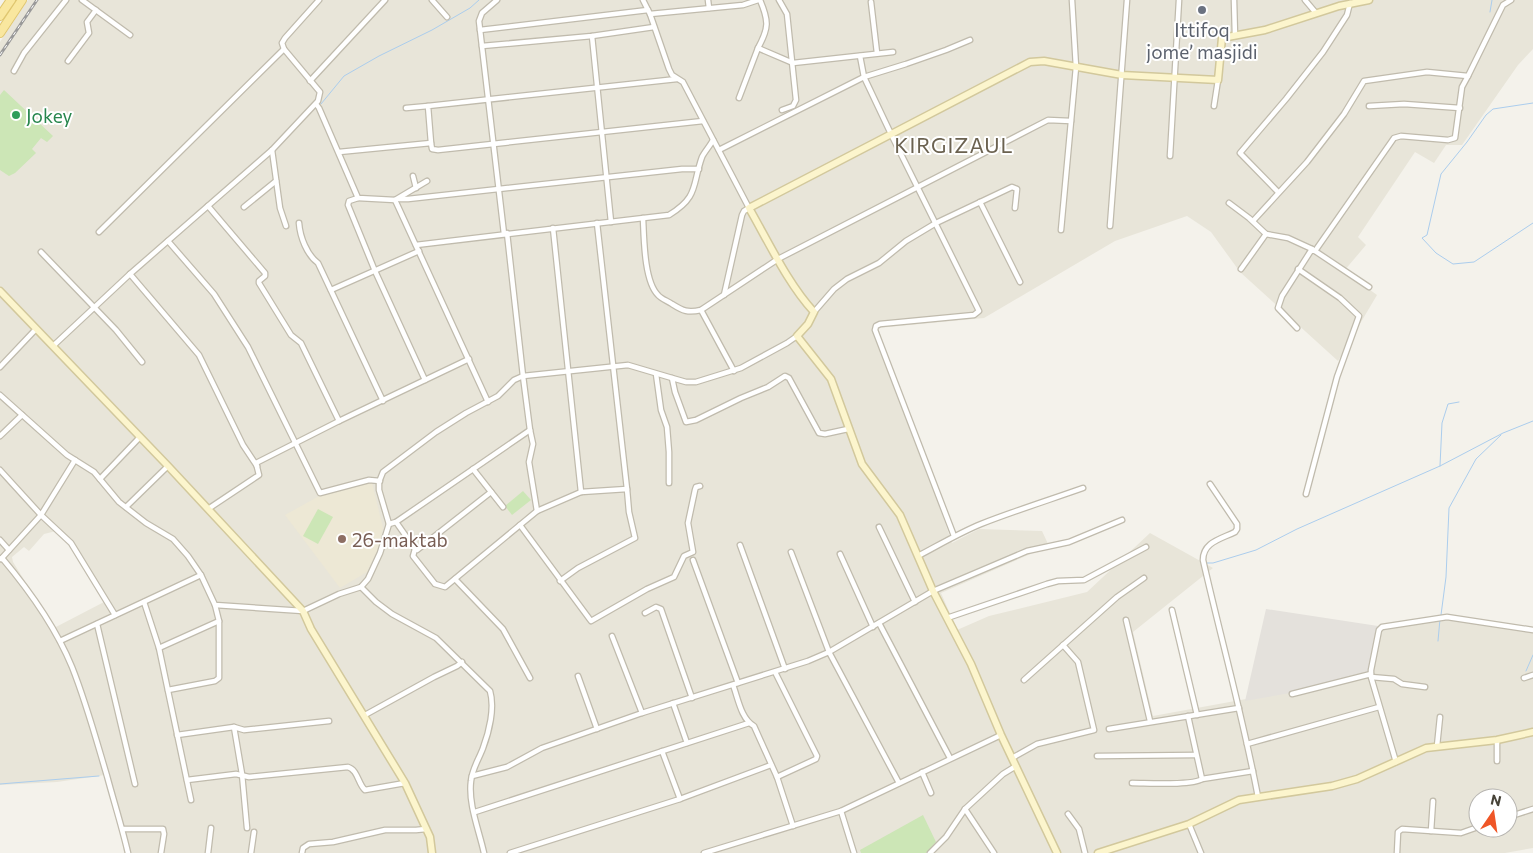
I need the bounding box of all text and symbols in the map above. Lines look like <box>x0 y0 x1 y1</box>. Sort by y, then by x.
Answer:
marker: Ittifoq jome’ masjidi <box>1196 4 1208 16</box>
place label: Ittifoq jome’ masjidi <box>1146 18 1258 63</box>
place label: Jokey <box>26 104 73 127</box>
marker: Jokey <box>10 109 22 121</box>
district label: KIRGIZAUL <box>894 132 1014 157</box>
place label: 26-maktab <box>352 528 448 551</box>
marker: 26-maktab <box>336 533 348 545</box>
north arrow <box>1468 788 1518 838</box>
text: N <box>1489 790 1503 809</box>

